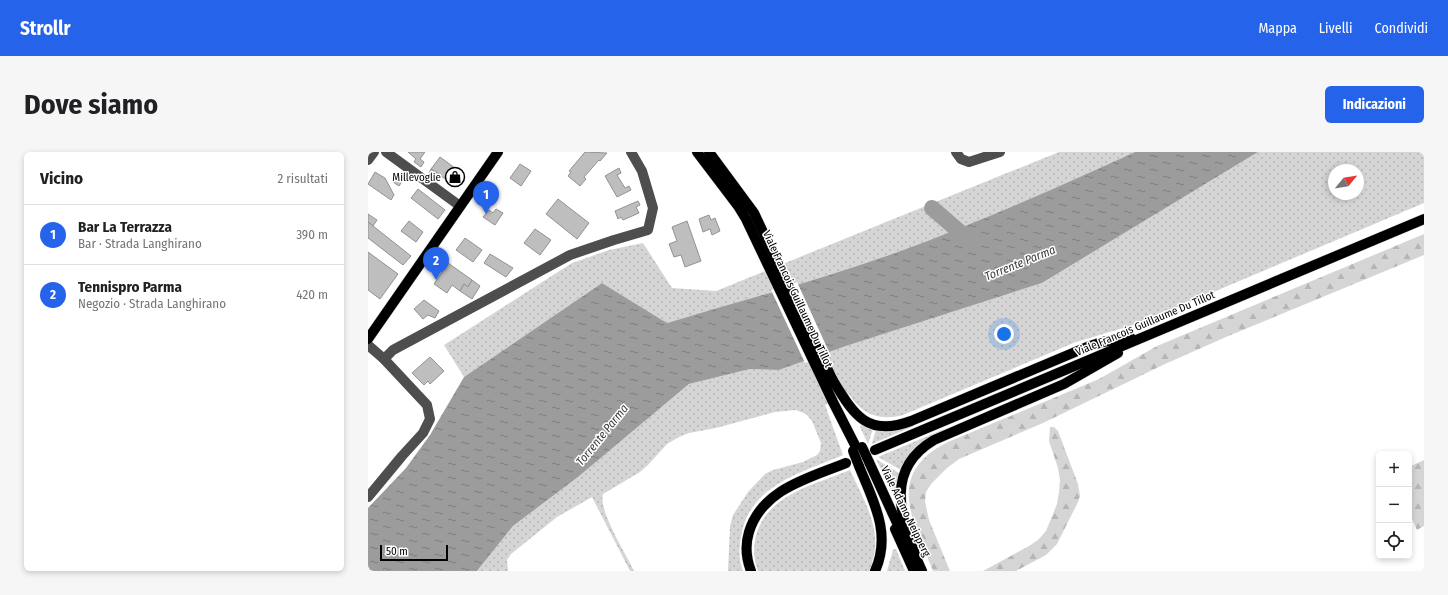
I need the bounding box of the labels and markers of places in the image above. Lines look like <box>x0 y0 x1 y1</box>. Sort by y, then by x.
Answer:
shop icon: Millevoglie <box>444 166 466 188</box>
place label: Millevoglie <box>392 171 441 184</box>
pin: 1 <box>473 181 499 214</box>
pin: 2 <box>423 247 449 280</box>

